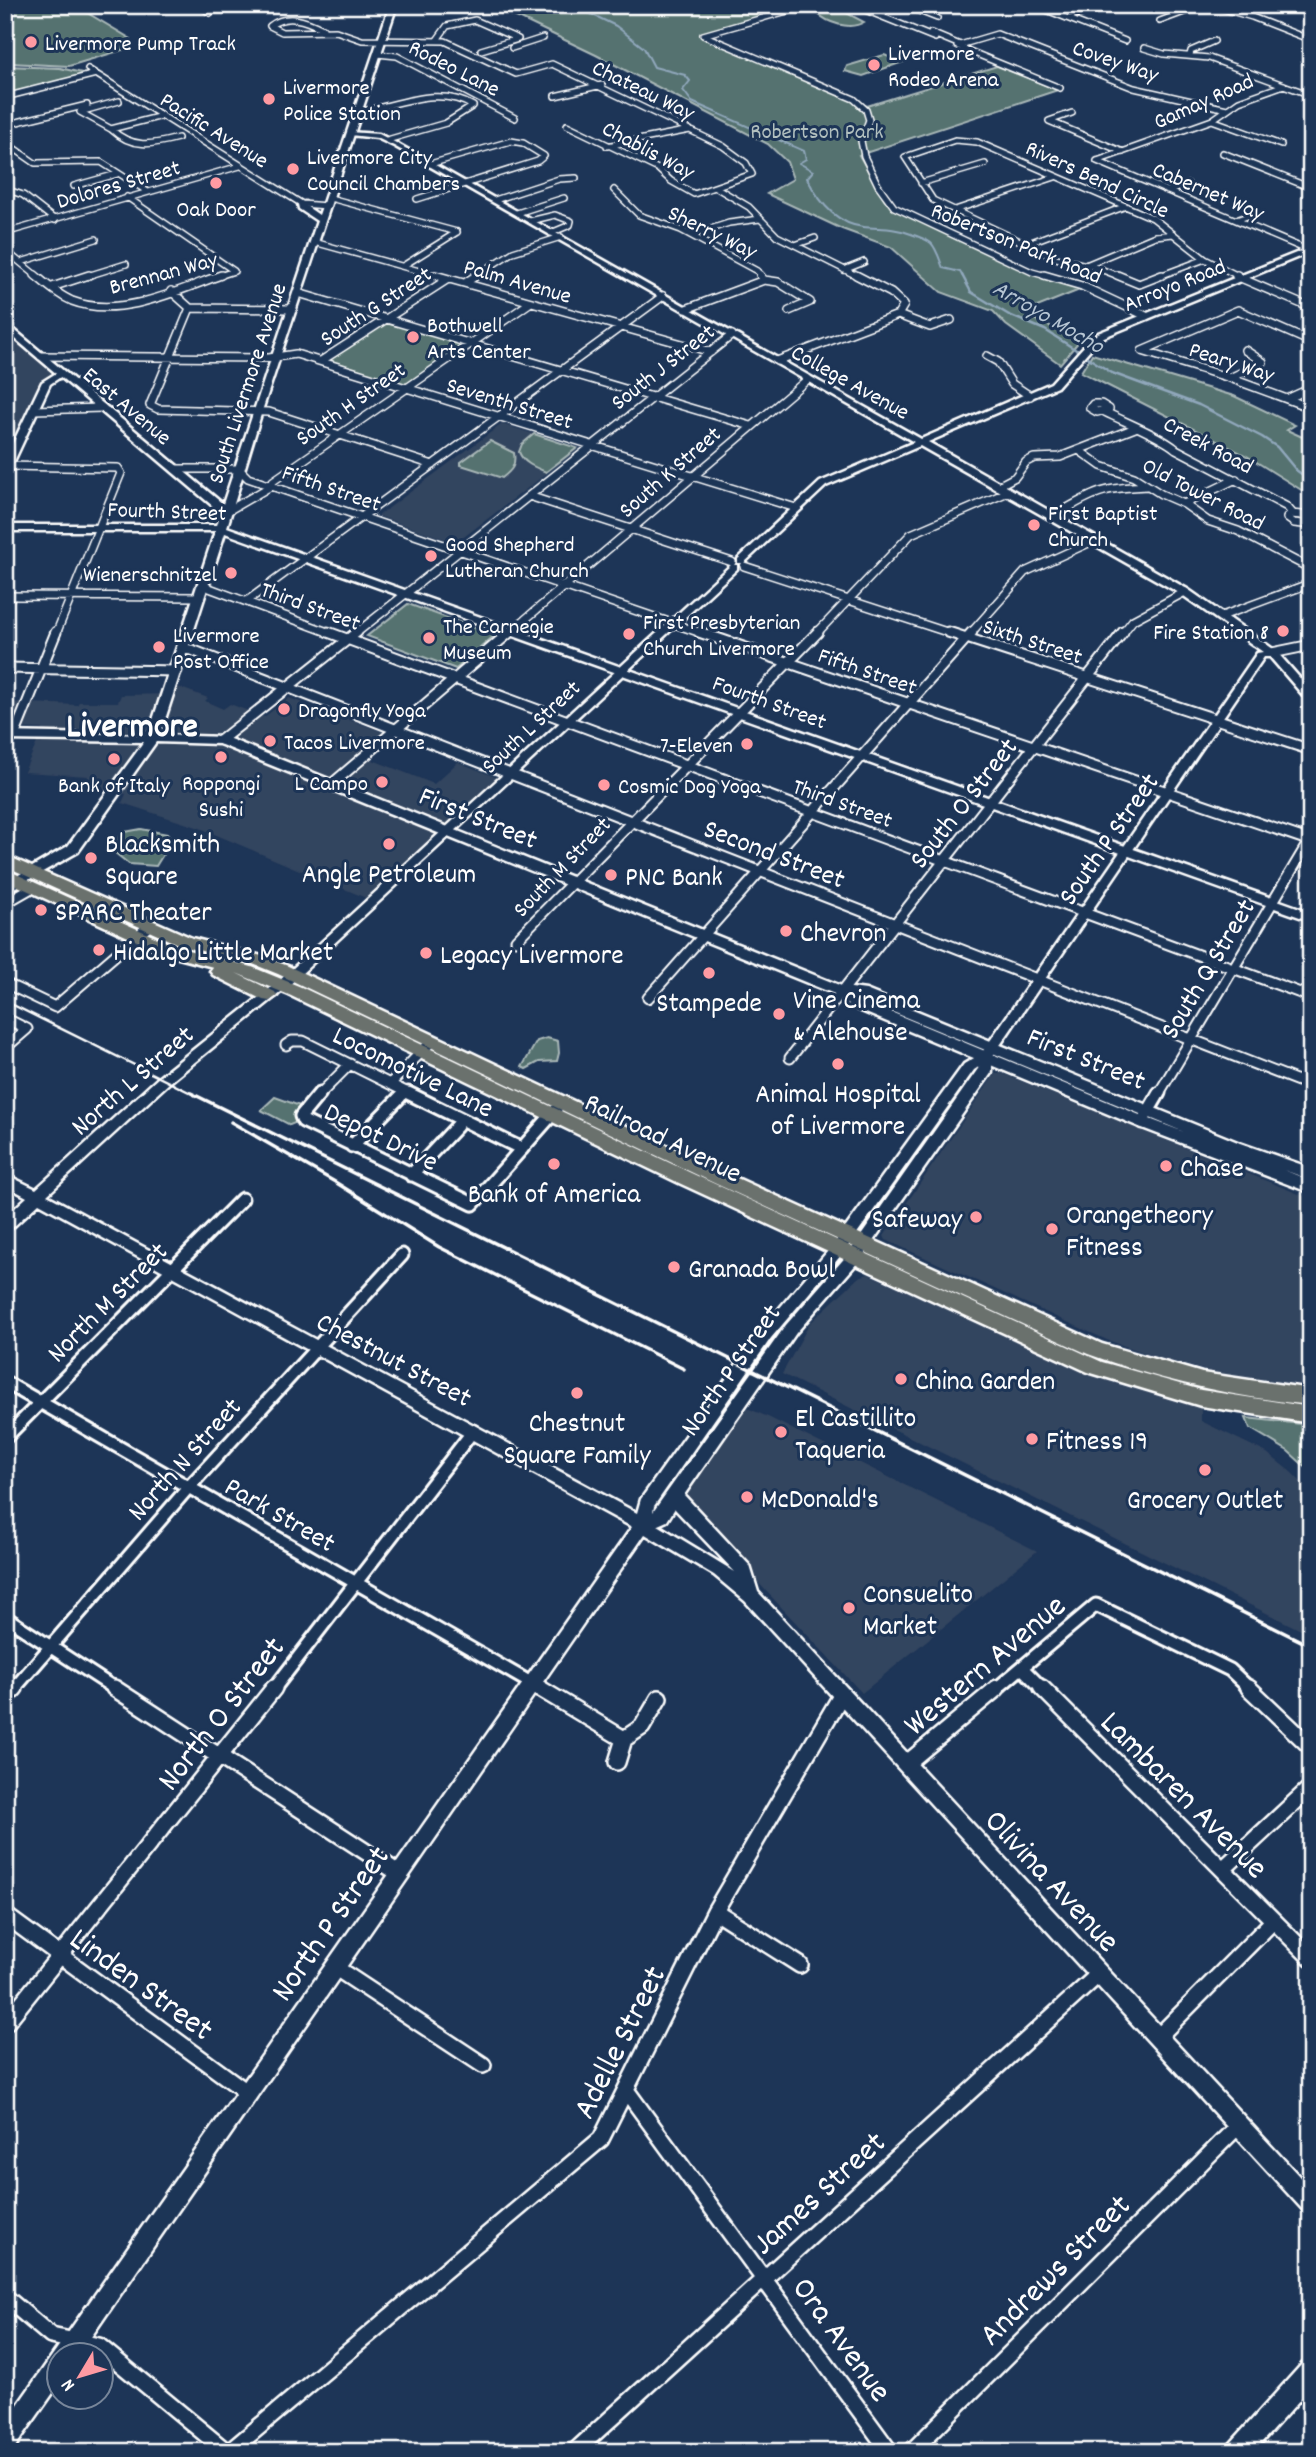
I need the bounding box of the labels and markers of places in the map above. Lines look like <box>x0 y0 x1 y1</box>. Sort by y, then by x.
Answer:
place label: Livermore Pump Track <box>45 29 236 62</box>
marker: Livermore Pump Track <box>23 34 39 50</box>
place label: Livermore Rodeo Arena <box>888 39 1000 98</box>
marker: Livermore Rodeo Arena <box>866 57 882 73</box>
place label: Livermore Police Station <box>283 73 401 132</box>
marker: Livermore Police Station <box>261 91 277 107</box>
place label: Livermore City Council Chambers <box>307 143 460 202</box>
marker: Livermore City Council Chambers <box>285 161 301 177</box>
marker: Oak Door <box>208 175 224 191</box>
place label: Oak Door <box>176 195 256 228</box>
place label: Bothwell Arts Center <box>427 311 531 370</box>
marker: Bothwell Arts Center <box>405 329 421 345</box>
place label: First Baptist Church <box>1048 499 1158 558</box>
marker: First Baptist Church <box>1026 517 1042 533</box>
place label: Good Shepherd Lutheran Church <box>445 530 589 589</box>
marker: Good Shepherd Lutheran Church <box>423 548 439 564</box>
place label: Wienerschnitzel <box>83 560 218 593</box>
marker: Wienerschnitzel <box>223 565 239 581</box>
place label: First Presbyterian Church Livermore <box>643 608 800 667</box>
place label: The Carnegie Museum <box>443 612 554 671</box>
place label: Fire Station 8 <box>1153 618 1269 651</box>
place label: Livermore Post Office <box>173 621 269 680</box>
marker: Fire Station 8 <box>1275 623 1291 639</box>
marker: First Presbyterian Church Livermore <box>621 626 637 642</box>
marker: The Carnegie Museum <box>421 630 437 646</box>
marker: Livermore Post Office <box>151 639 167 655</box>
place label: Dragonfly Yoga <box>298 696 427 729</box>
marker: Dragonfly Yoga <box>276 701 292 717</box>
place label: Tacos Livermore <box>284 728 425 761</box>
place label: 7-Eleven <box>660 731 733 764</box>
marker: Tacos Livermore <box>262 733 278 749</box>
marker: 7-Eleven <box>739 736 755 752</box>
marker: Roppongi Sushi <box>213 749 229 765</box>
marker: Bank of Italy <box>106 751 122 767</box>
place label: Roppongi Sushi <box>182 769 260 828</box>
place label: L Campo <box>295 769 368 802</box>
place label: Bank of Italy <box>58 771 171 804</box>
place label: Cosmic Dog Yoga <box>618 772 762 805</box>
marker: L Campo <box>374 774 390 790</box>
marker: Cosmic Dog Yoga <box>596 777 612 793</box>
place label: Blacksmith Square <box>105 827 220 899</box>
marker: Angle Petroleum <box>381 836 397 852</box>
marker: Blacksmith Square <box>83 850 99 866</box>
place label: Angle Petroleum <box>302 857 476 897</box>
place label: PNC Bank <box>625 860 723 900</box>
marker: PNC Bank <box>603 867 619 883</box>
place label: SPARC Theater <box>55 895 212 935</box>
marker: SPARC Theater <box>33 902 49 918</box>
place label: Chevron <box>800 916 886 956</box>
marker: Chevron <box>778 923 794 939</box>
place label: Hidalgo Little Market <box>113 935 333 975</box>
place label: Legacy Livermore <box>440 938 624 978</box>
marker: Hidalgo Little Market <box>91 942 107 958</box>
marker: Legacy Livermore <box>418 945 434 961</box>
marker: Stampede <box>701 965 717 981</box>
place label: Vine Cinema & Alehouse <box>793 983 921 1055</box>
place label: Stampede <box>656 986 762 1026</box>
marker: Vine Cinema & Alehouse <box>771 1006 787 1022</box>
marker: Animal Hospital of Livermore <box>830 1056 846 1072</box>
place label: Animal Hospital of Livermore <box>755 1077 921 1149</box>
place label: Chase <box>1180 1151 1244 1191</box>
marker: Bank of America <box>546 1156 562 1172</box>
marker: Chase <box>1158 1158 1174 1174</box>
place label: Bank of America <box>468 1177 641 1217</box>
place label: Orangetheory Fitness <box>1066 1198 1213 1270</box>
place label: Safeway <box>872 1202 963 1242</box>
marker: Safeway <box>968 1209 984 1225</box>
marker: Orangetheory Fitness <box>1044 1221 1060 1237</box>
place label: Granada Bowl <box>688 1252 835 1292</box>
marker: Granada Bowl <box>666 1259 682 1275</box>
place label: China Garden <box>915 1364 1055 1404</box>
marker: China Garden <box>893 1371 909 1387</box>
marker: Chestnut Square Family <box>569 1385 585 1401</box>
place label: El Castillito Taqueria <box>795 1401 916 1473</box>
place label: Chestnut Square Family <box>503 1406 651 1478</box>
marker: El Castillito Taqueria <box>773 1424 789 1440</box>
place label: Fitness 19 <box>1046 1424 1148 1464</box>
marker: Fitness 19 <box>1024 1431 1040 1447</box>
marker: Grocery Outlet <box>1197 1462 1213 1478</box>
place label: McDonald's <box>761 1482 879 1522</box>
place label: Grocery Outlet <box>1127 1483 1283 1523</box>
marker: McDonald's <box>739 1489 755 1505</box>
place label: Consuelito Market <box>863 1577 973 1649</box>
marker: Consuelito Market <box>841 1600 857 1616</box>

